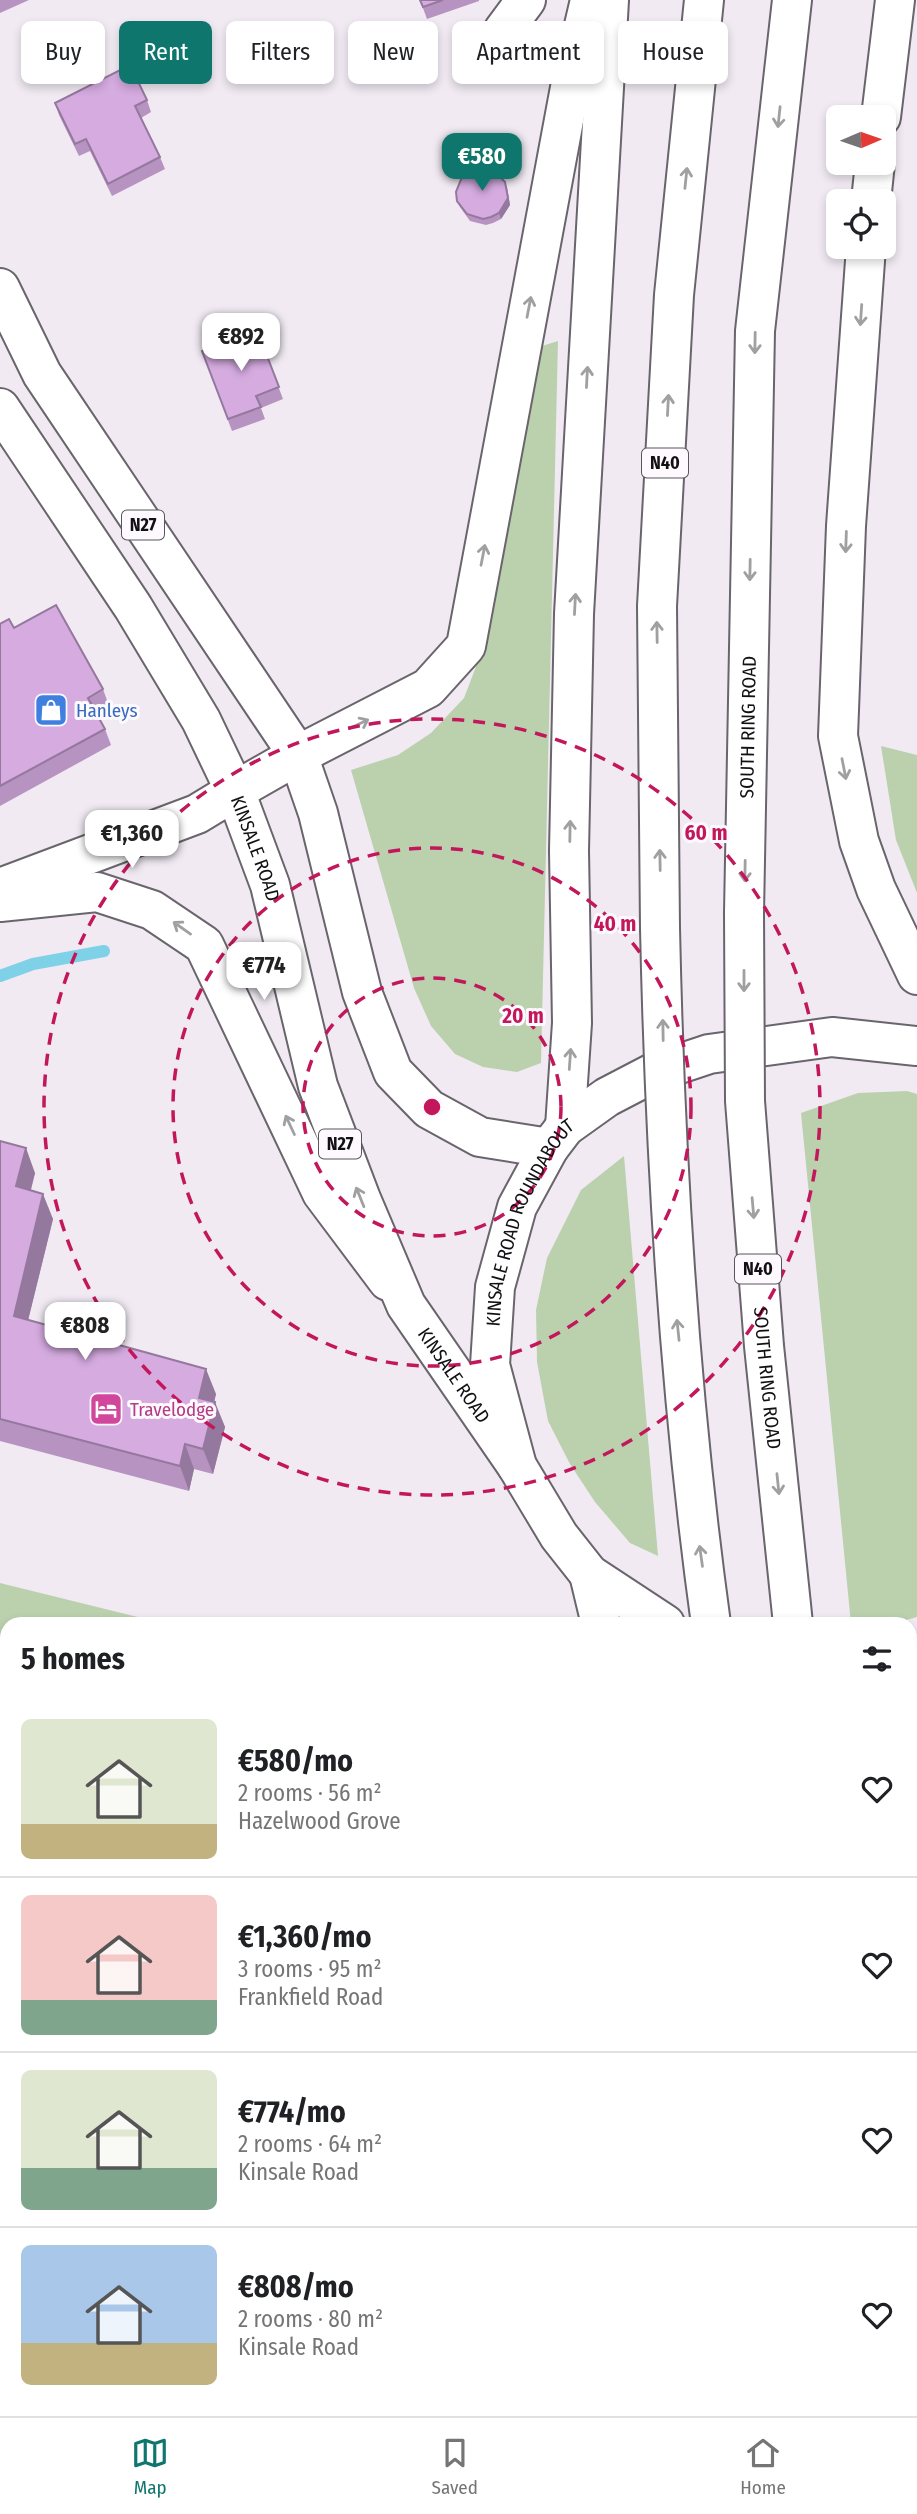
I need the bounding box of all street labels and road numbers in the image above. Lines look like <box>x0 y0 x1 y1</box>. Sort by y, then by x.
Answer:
road number: N40 <box>642 448 688 477</box>
road number: N27 <box>122 510 164 540</box>
street label: SOUTH RING ROAD <box>735 656 760 799</box>
street label: KINSALE ROAD <box>226 792 285 903</box>
street label: KINSALE ROAD ROUNDABOUT <box>481 1113 578 1327</box>
road number: N27 <box>319 1129 361 1158</box>
road number: N40 <box>735 1254 781 1284</box>
street label: SOUTH RING ROAD <box>750 1306 786 1450</box>
street label: KINSALE ROAD <box>413 1323 495 1427</box>

